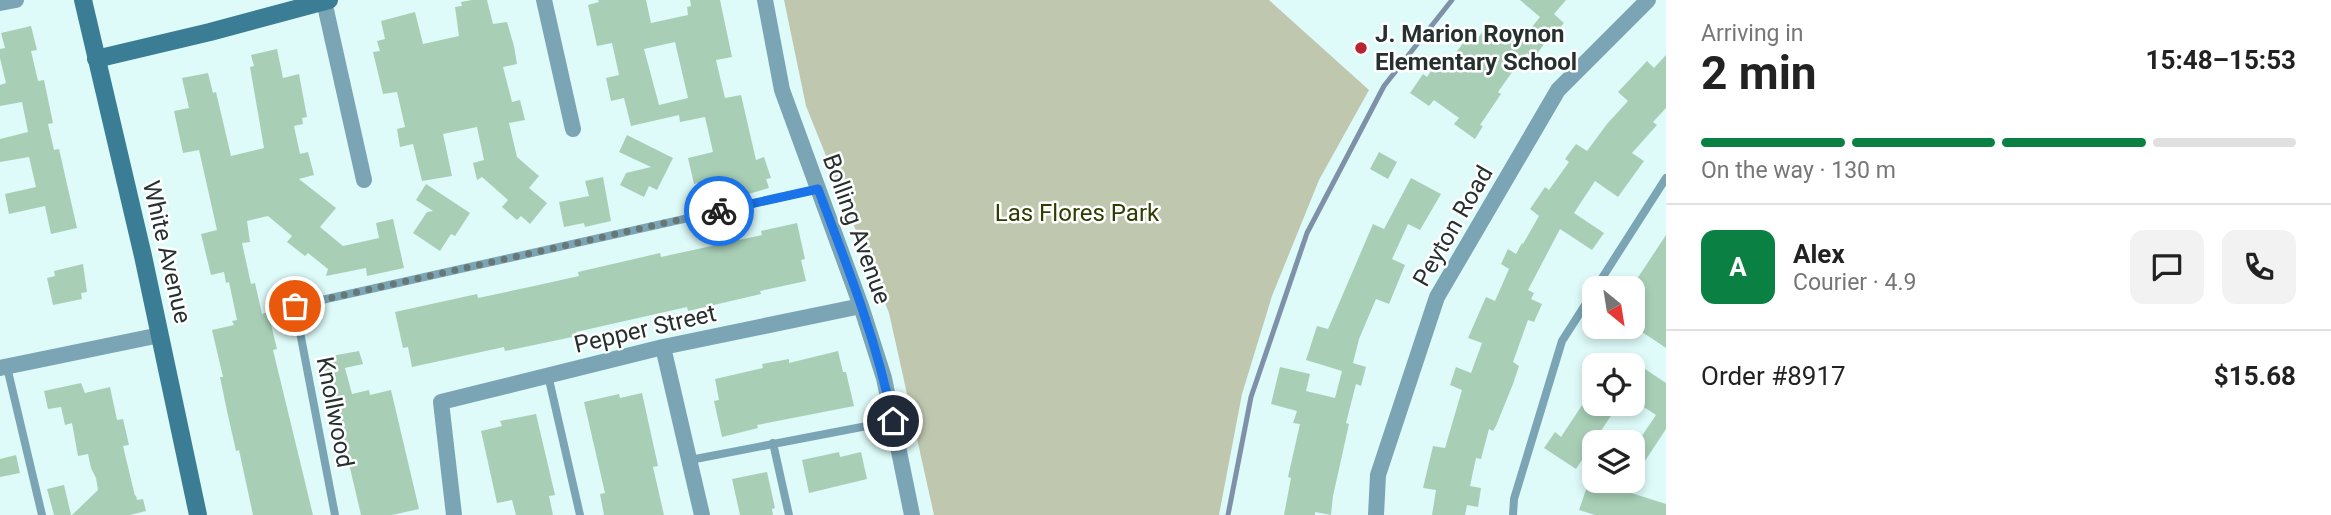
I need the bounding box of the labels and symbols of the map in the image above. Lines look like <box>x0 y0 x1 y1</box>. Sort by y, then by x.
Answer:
place label: J. Marion Roynon Elementary School <box>1375 20 1577 76</box>
marker: J. Marion Roynon Elementary School <box>1353 40 1369 56</box>
street label: Bolling Avenue <box>817 150 897 308</box>
street label: Peyton Road <box>1407 161 1499 291</box>
courier <box>684 176 754 246</box>
street label: White Avenue <box>137 178 197 326</box>
park label: Las Flores Park <box>995 199 1160 227</box>
pin <box>265 276 325 336</box>
north arrow <box>1582 276 1645 340</box>
street label: Pepper Street <box>571 299 719 359</box>
street label: Knollwood <box>311 354 359 470</box>
pin <box>863 391 923 451</box>

